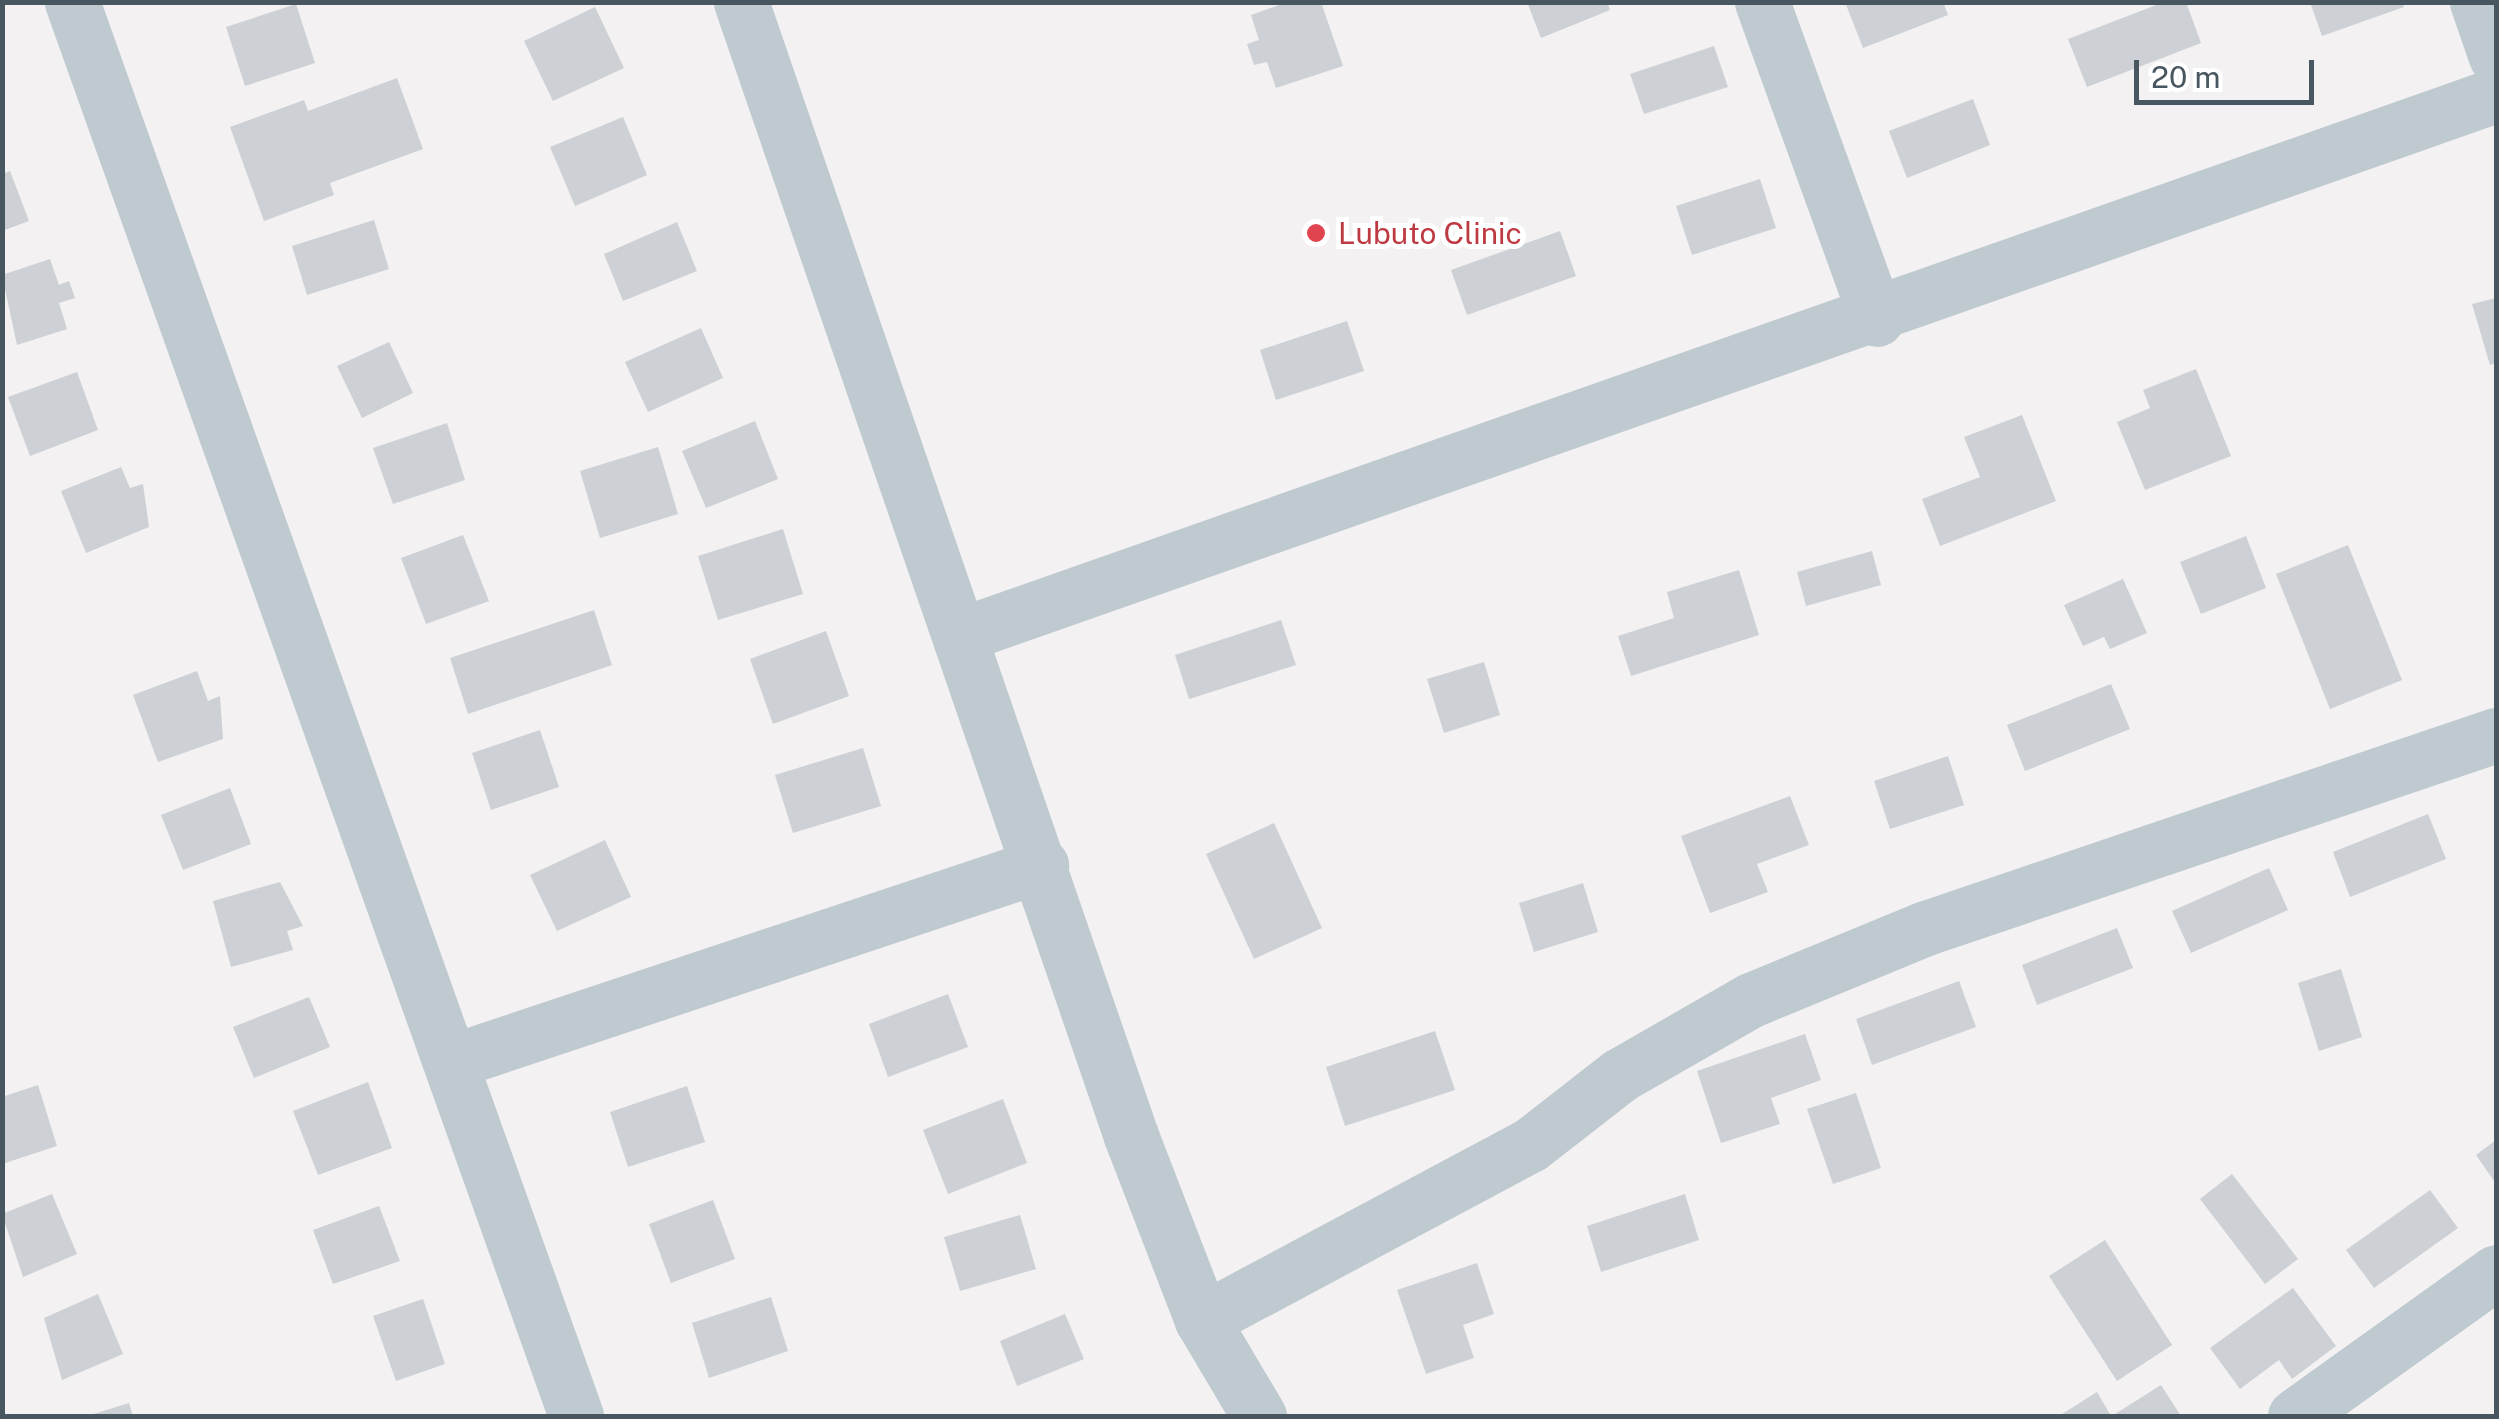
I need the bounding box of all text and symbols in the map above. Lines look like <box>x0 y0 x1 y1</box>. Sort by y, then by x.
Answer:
scale bar <box>2139 40 2319 102</box>
text: 20 m <box>2151 59 2220 95</box>
place label: Lubuto Clinic <box>1338 215 1522 251</box>
marker: Lubuto Clinic <box>1303 220 1329 246</box>

